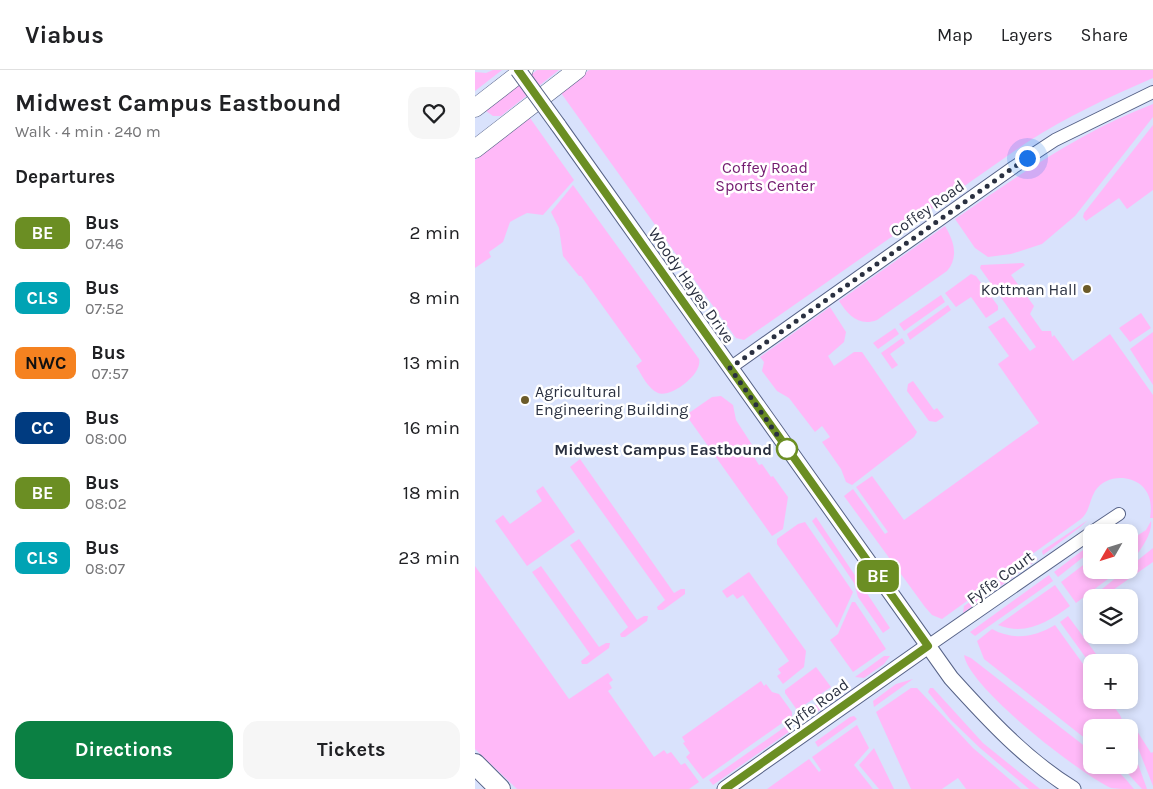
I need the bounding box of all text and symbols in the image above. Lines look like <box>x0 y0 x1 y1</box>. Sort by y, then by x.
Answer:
text: Viabus <box>25 21 104 49</box>
text: Map <box>937 24 973 46</box>
text: Layers <box>1001 24 1053 46</box>
text: Share <box>1081 24 1128 46</box>
button: heart <box>408 87 460 139</box>
text: Midwest Campus Eastbound <box>15 89 341 117</box>
text: Walk · 4 min · 240 m <box>15 122 161 141</box>
your location <box>1015 146 1040 171</box>
park label: Coffey Road Sports Center <box>715 158 815 195</box>
text: Departures <box>15 166 115 188</box>
street label: Coffey Road <box>887 176 968 241</box>
text: Bus <box>85 212 119 234</box>
text: BE <box>31 222 54 244</box>
text: 2 min <box>410 222 460 244</box>
street label: Woody Hayes Drive <box>645 224 739 347</box>
text: 07:46 <box>85 234 124 253</box>
text: Bus <box>85 277 119 299</box>
place label: Kottman Hall <box>981 280 1077 299</box>
marker: Kottman Hall <box>1081 283 1093 295</box>
text: CLS <box>27 287 58 309</box>
text: 8 min <box>409 287 460 309</box>
text: 07:52 <box>85 299 124 318</box>
text: Bus <box>91 342 126 364</box>
text: NWC <box>25 352 66 374</box>
text: 13 min <box>403 352 460 374</box>
text: 07:57 <box>91 364 129 383</box>
place label: Agricultural Engineering Building <box>535 382 688 419</box>
marker: Agricultural Engineering Building <box>519 394 531 406</box>
text: Bus <box>85 407 119 429</box>
text: CC <box>31 417 54 439</box>
text: 16 min <box>403 417 460 439</box>
text: 08:00 <box>85 429 127 448</box>
marker: Midwest Campus Eastbound <box>776 438 798 460</box>
place label: Midwest Campus Eastbound <box>554 440 772 459</box>
text: Bus <box>85 472 119 494</box>
text: BE <box>31 482 54 504</box>
text: 18 min <box>403 482 460 504</box>
text: 08:02 <box>85 494 127 513</box>
north arrow <box>1083 524 1137 579</box>
map controls <box>1083 524 1138 774</box>
text: Bus <box>85 537 119 559</box>
text: CLS <box>27 547 58 569</box>
text: 23 min <box>398 547 460 569</box>
street label: Fyffe Court <box>963 547 1038 608</box>
text: 08:07 <box>85 559 125 578</box>
line badge: BE <box>855 560 901 592</box>
text: BE <box>867 565 889 587</box>
button: layers <box>1083 589 1138 644</box>
button: + <box>1083 654 1138 709</box>
street label: Fyffe Road <box>780 675 852 734</box>
button: − <box>1083 719 1138 774</box>
button: Directions <box>15 721 233 779</box>
button: Tickets <box>243 721 460 779</box>

